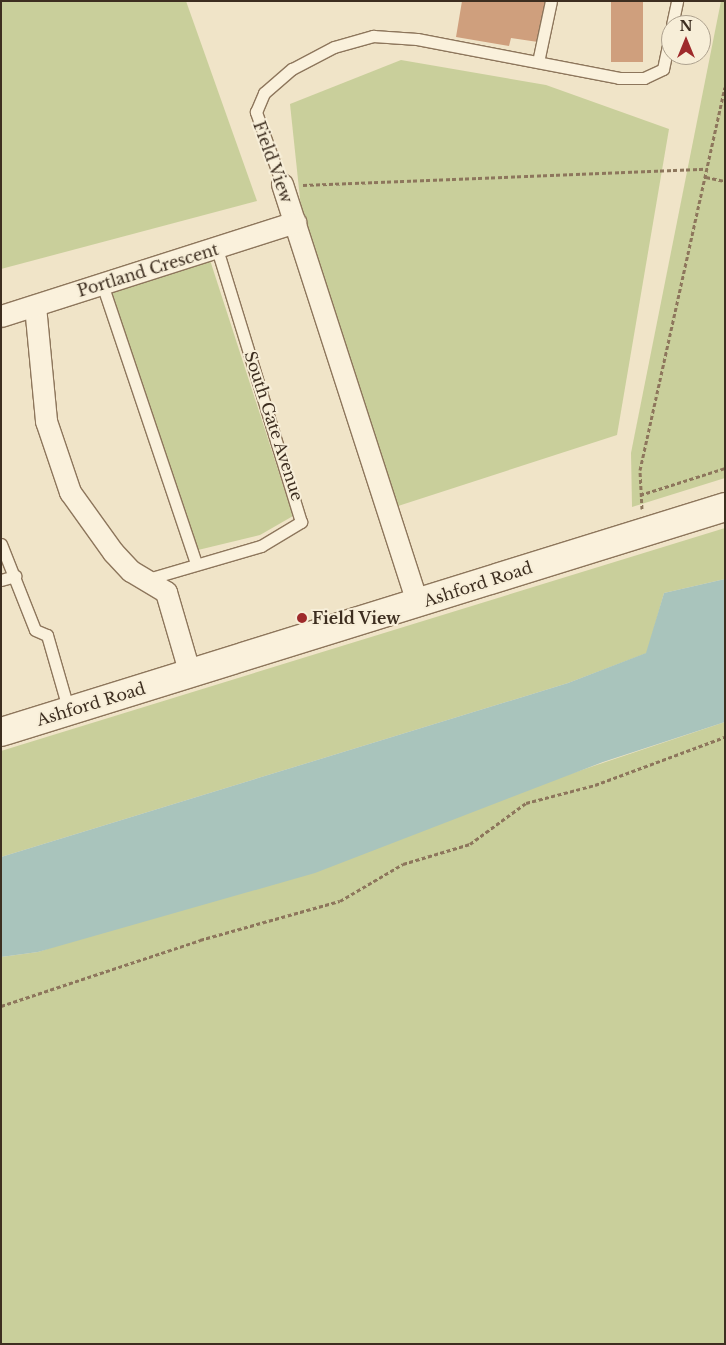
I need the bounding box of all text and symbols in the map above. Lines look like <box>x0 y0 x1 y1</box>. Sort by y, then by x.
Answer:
north arrow <box>661 15 711 65</box>
text: N <box>679 17 693 35</box>
street label: Field View <box>249 118 297 206</box>
street label: Portland Crescent <box>75 239 221 301</box>
street label: South Gate Avenue <box>241 349 307 503</box>
street label: Ashford Road <box>421 557 535 611</box>
place label: Field View <box>312 608 401 628</box>
marker: Field View <box>296 612 308 624</box>
street label: Ashford Road <box>34 678 148 730</box>

